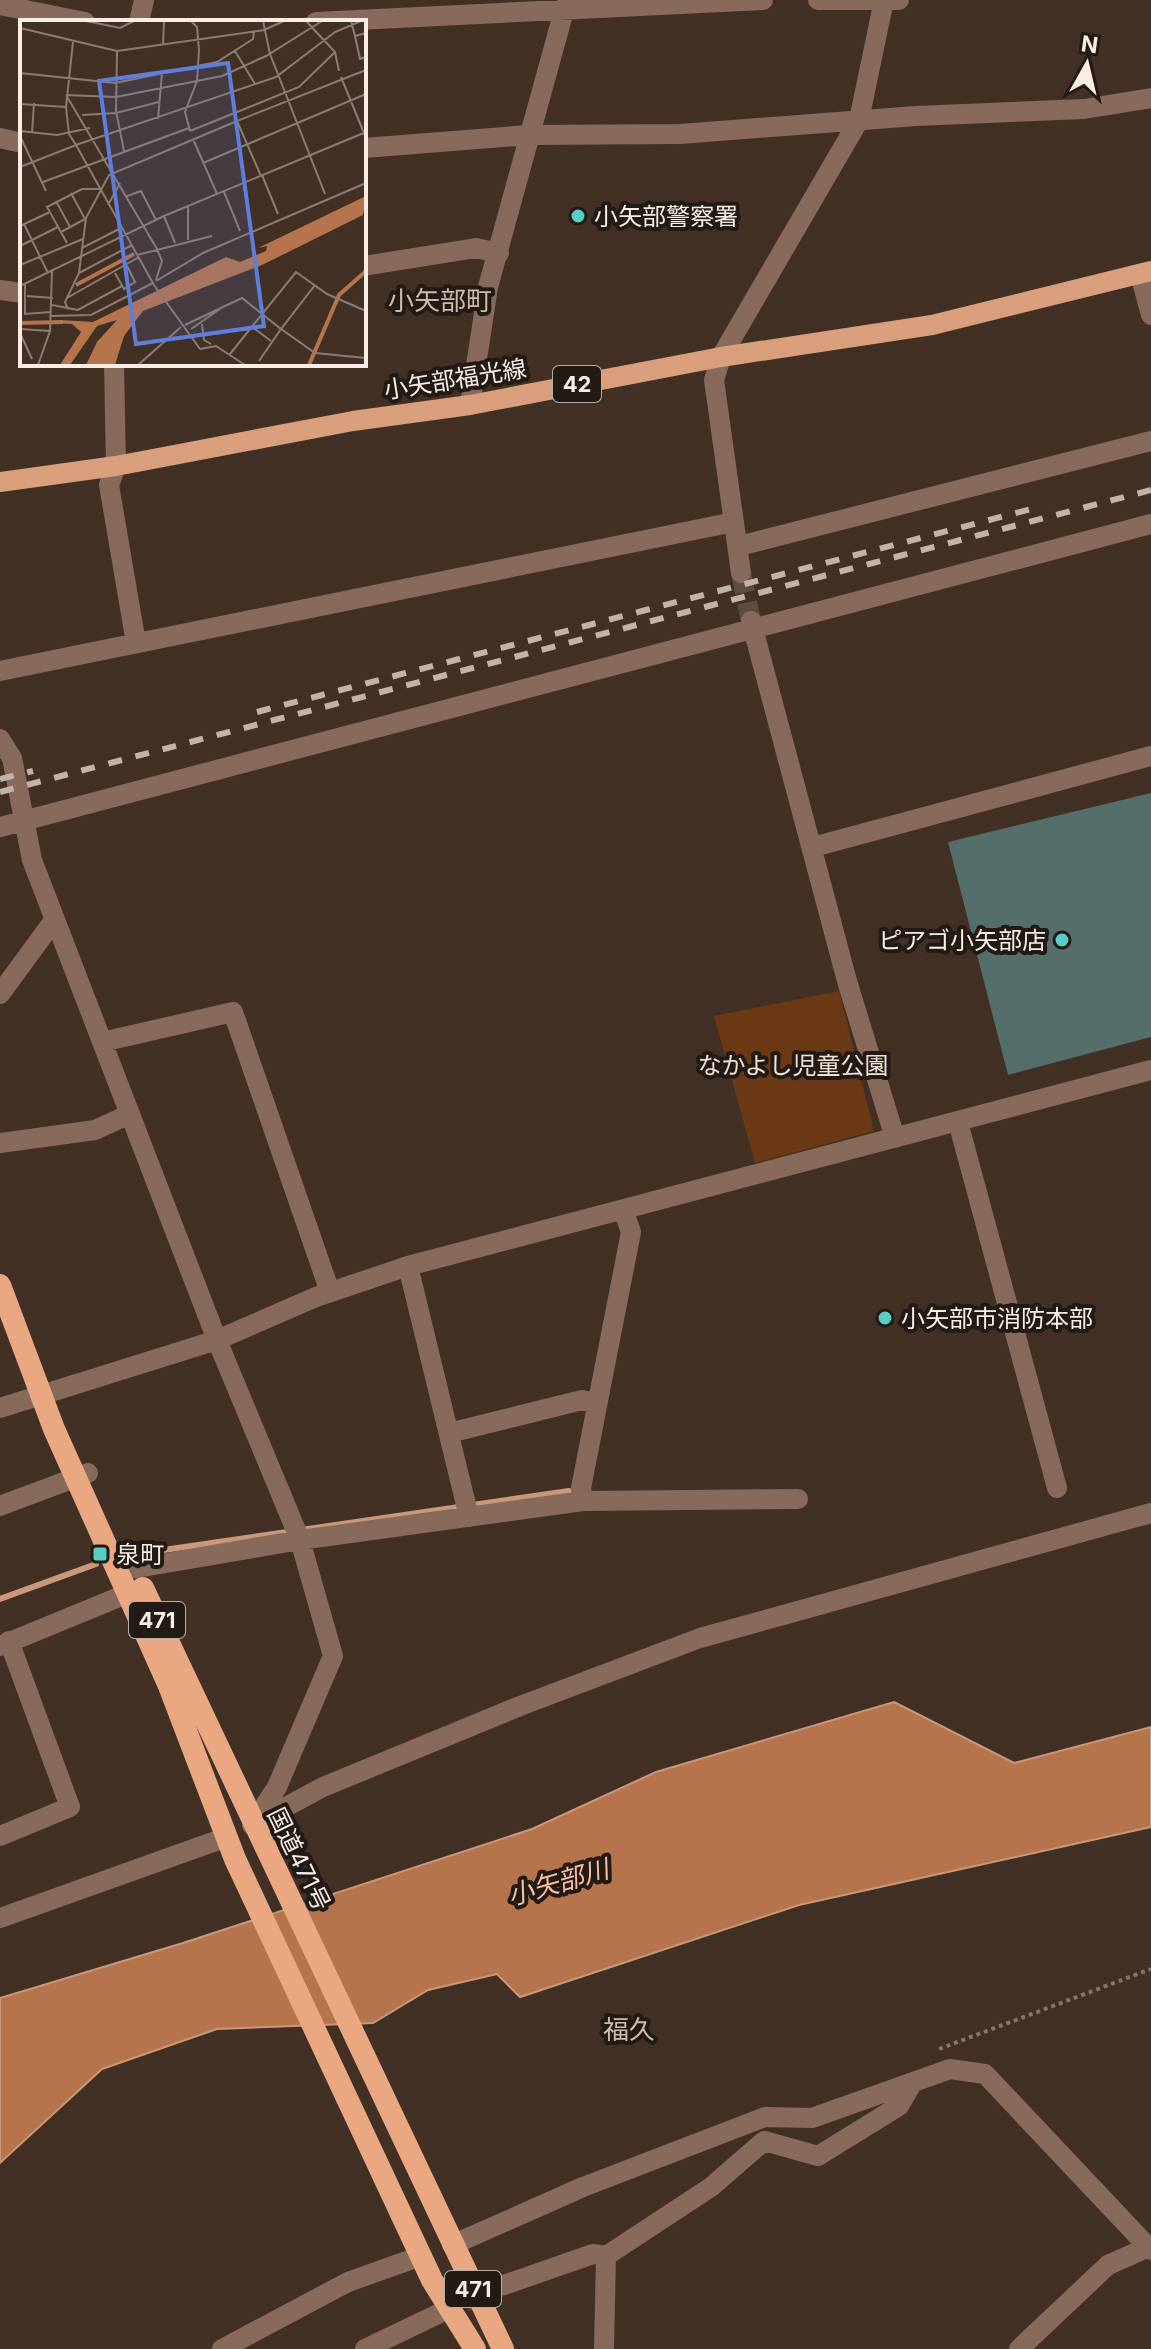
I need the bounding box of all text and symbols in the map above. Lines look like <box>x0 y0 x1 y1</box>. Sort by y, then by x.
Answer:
inset map <box>20 20 366 366</box>
north arrow <box>1047 24 1127 104</box>
text: N <box>1080 30 1100 58</box>
place label: 小矢部警察署 <box>594 202 738 231</box>
marker: 小矢部警察署 <box>569 207 587 225</box>
district label: 小矢部町 <box>388 285 492 316</box>
street label: 小矢部福光線 <box>382 353 528 405</box>
road number: 42 <box>553 366 601 402</box>
place label: ピアゴ小矢部店 <box>878 926 1046 955</box>
marker: ピアゴ小矢部店 <box>1053 931 1071 949</box>
park label: なかよし児童公園 <box>698 1051 888 1080</box>
place label: 小矢部市消防本部 <box>901 1304 1093 1333</box>
marker: 小矢部市消防本部 <box>876 1309 894 1327</box>
place label: 泉町 <box>116 1540 164 1569</box>
marker: 泉町 <box>91 1545 109 1563</box>
road number: 471 <box>129 1602 185 1638</box>
street label: 国道471号 <box>262 1803 336 1915</box>
water label: 小矢部川 <box>504 1852 615 1911</box>
district label: 福久 <box>603 2014 655 2045</box>
road number: 471 <box>445 2271 501 2307</box>

